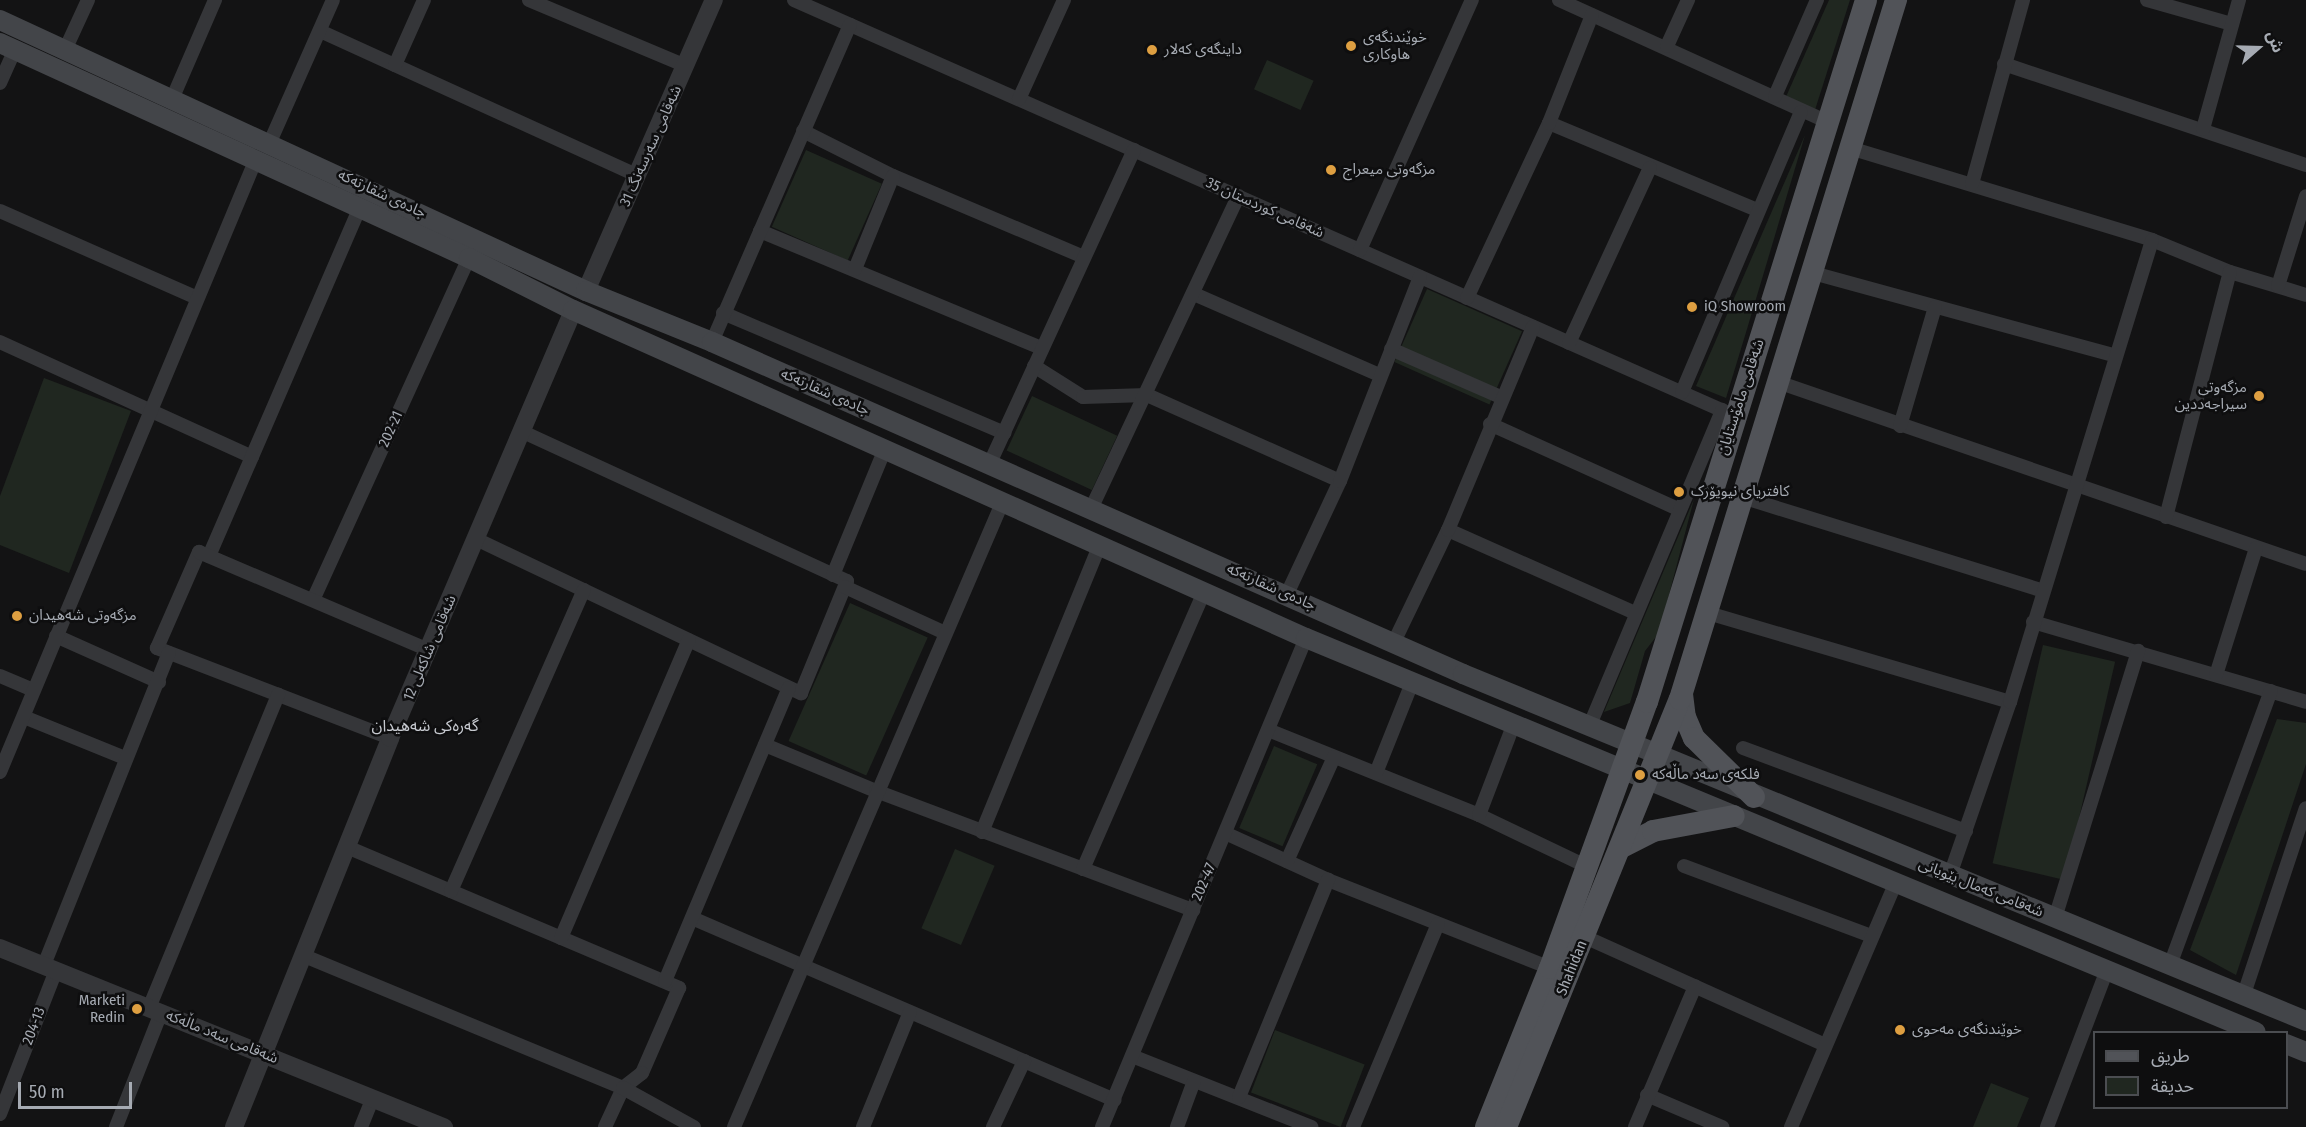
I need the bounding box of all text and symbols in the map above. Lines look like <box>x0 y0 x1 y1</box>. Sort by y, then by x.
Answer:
north arrow <box>2228 18 2288 78</box>
place label: خوێندنگەی هاوکاری <box>1363 28 1427 63</box>
text: ش <box>2263 28 2288 55</box>
marker: خوێندنگەی هاوکاری <box>1344 39 1358 53</box>
place label: داینگەی کەلار <box>1164 41 1242 59</box>
marker: داینگەی کەلار <box>1145 43 1159 57</box>
street label: شەقامی سەرسەنگ 31 <box>616 83 686 209</box>
place label: مزگەوتی میعراج <box>1343 161 1435 179</box>
marker: مزگەوتی میعراج <box>1324 163 1338 177</box>
street label: جادەی شقارتەکە <box>335 166 429 222</box>
street label: شەقامی کوردستان 35 <box>1203 174 1327 242</box>
place label: iQ Showroom <box>1704 298 1786 316</box>
marker: iQ Showroom <box>1685 300 1699 314</box>
street label: شەقامی مامۆستایان <box>1714 337 1768 457</box>
street label: جادەی شقارتەکە <box>778 364 872 420</box>
place label: مزگەوتی سیراجەددین <box>2175 378 2247 413</box>
marker: مزگەوتی سیراجەددین <box>2252 389 2266 403</box>
street label: 202-21 <box>375 408 407 450</box>
place label: کافتریای نیویۆرک <box>1691 483 1789 501</box>
marker: کافتریای نیویۆرک <box>1672 485 1686 499</box>
street label: جادەی شقارتەکە <box>1224 559 1318 615</box>
street label: شەقامی شاکەلی 12 <box>400 592 460 704</box>
place label: مزگەوتی شەهیدان <box>29 607 137 625</box>
marker: مزگەوتی شەهیدان <box>10 609 24 623</box>
district label: گەرەکی شەهیدان <box>372 716 478 736</box>
place label: فلکەی سەد ماڵەکە <box>1652 766 1760 784</box>
marker: فلکەی سەد ماڵەکە <box>1633 768 1647 782</box>
street label: شەقامی کەمال بێویانی <box>1916 855 2046 921</box>
street label: 202-47 <box>1188 860 1220 904</box>
street label: Shahidan <box>1553 938 1591 998</box>
place label: Marketi Redin <box>79 991 125 1026</box>
marker: Marketi Redin <box>130 1002 144 1016</box>
street label: 204-13 <box>19 1005 49 1047</box>
street label: شەقامی سەد ماڵەکە <box>163 1006 281 1068</box>
place label: خوێندنگەی مەحوی <box>1912 1021 2022 1039</box>
marker: خوێندنگەی مەحوی <box>1893 1023 1907 1037</box>
legend <box>2093 1031 2288 1109</box>
text: طريق <box>2151 1045 2190 1067</box>
scale bar <box>21 1070 135 1108</box>
text: حديقة <box>2151 1075 2194 1097</box>
text: 50 m <box>29 1081 65 1103</box>

